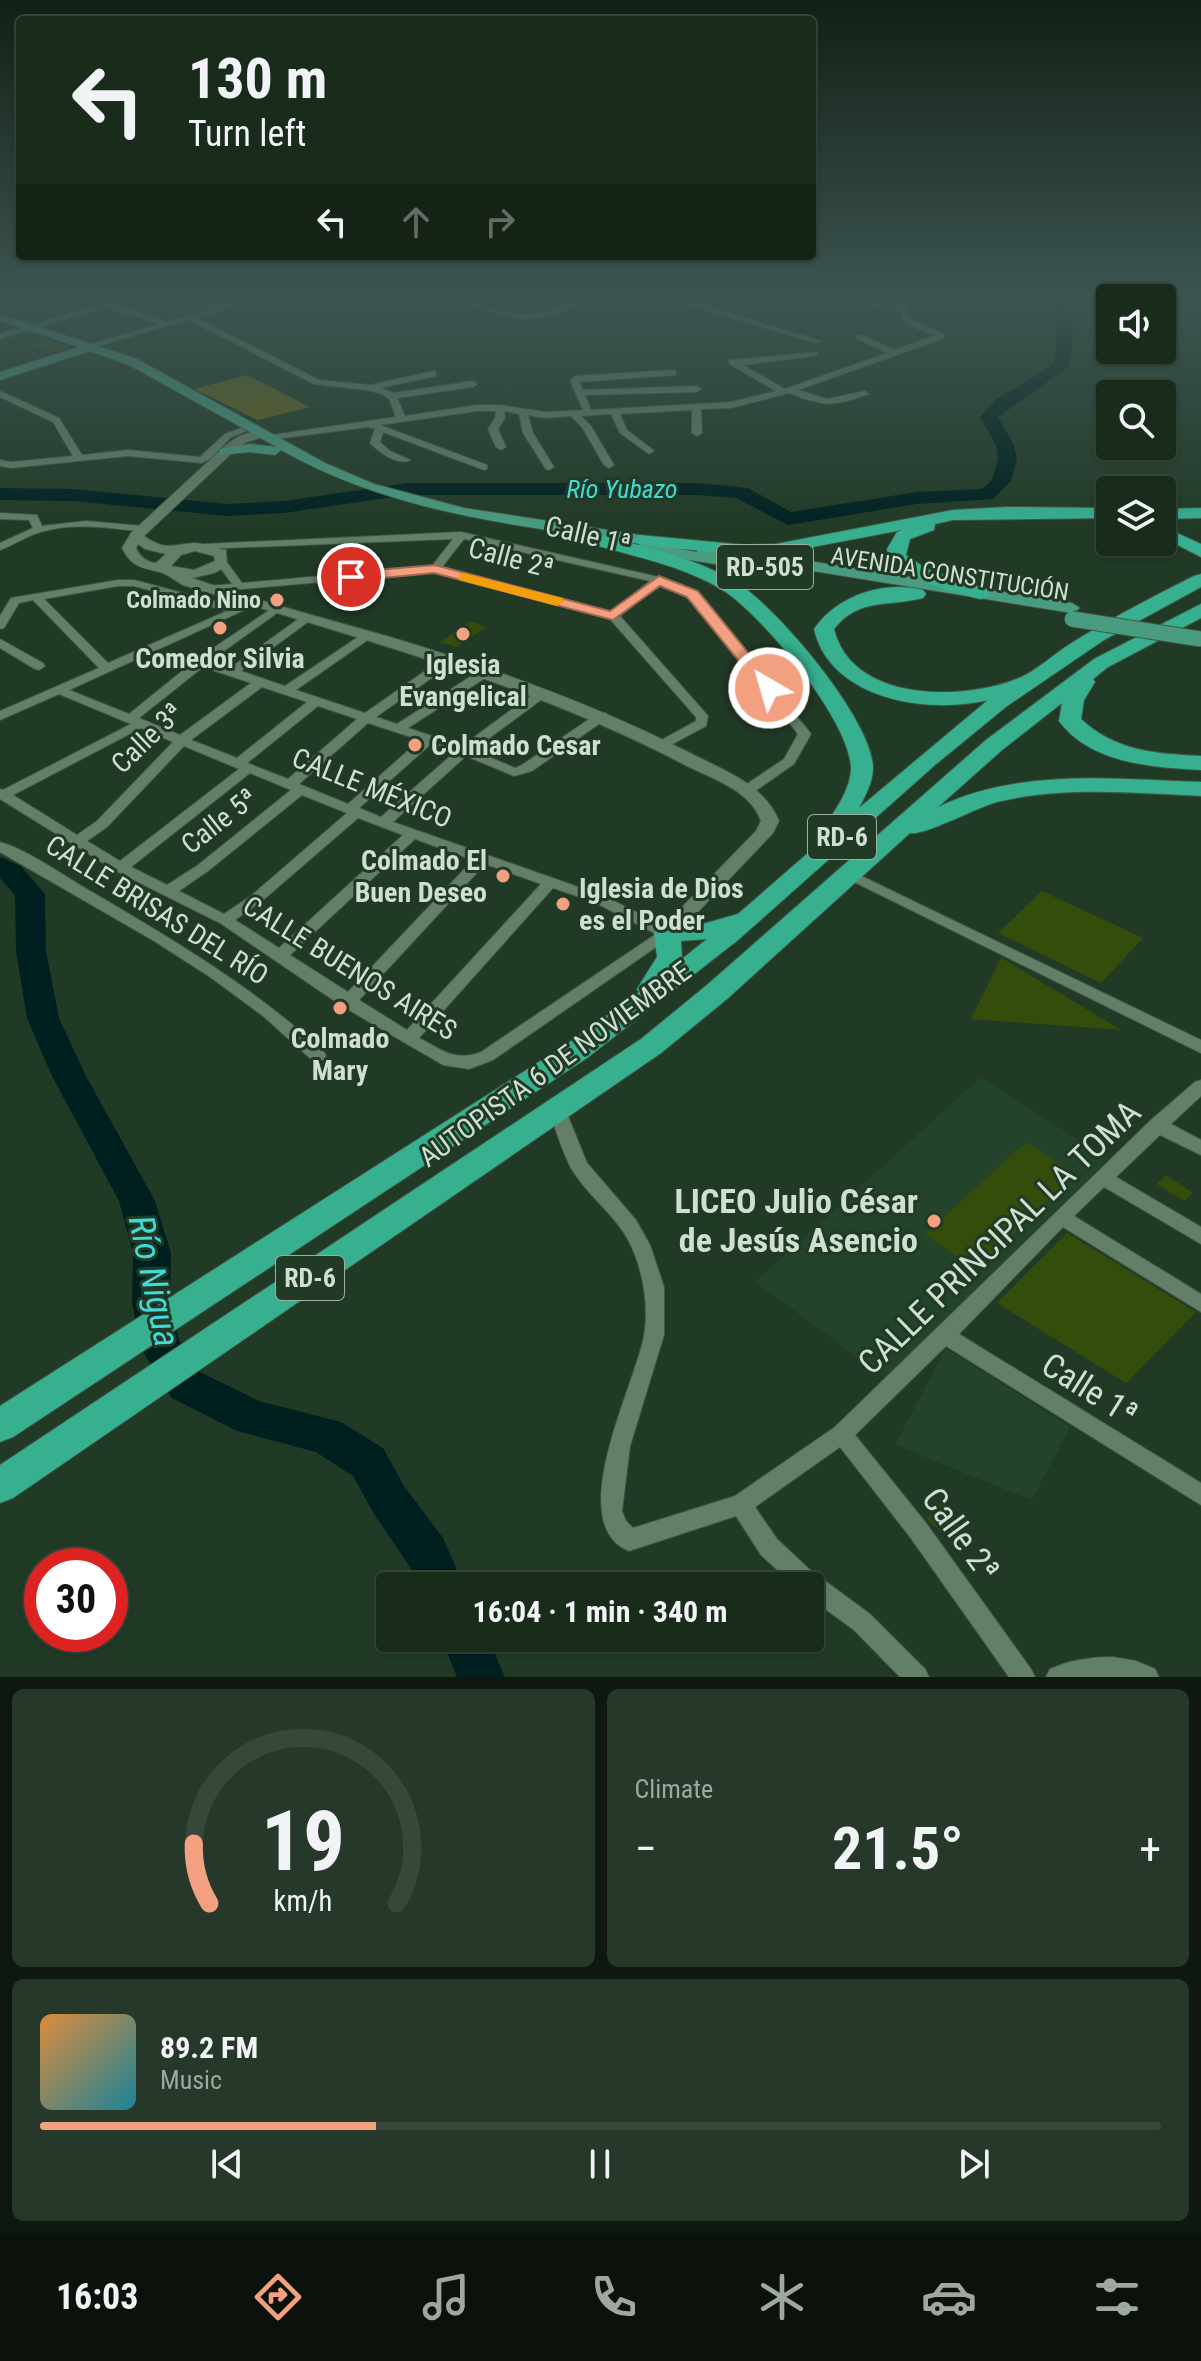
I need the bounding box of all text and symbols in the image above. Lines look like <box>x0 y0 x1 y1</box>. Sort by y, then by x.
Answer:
text: 130 m <box>188 46 327 112</box>
icon: left <box>56 48 160 152</box>
text: Turn left <box>188 113 306 155</box>
icon: left <box>310 200 354 244</box>
icon: ahead <box>394 200 438 244</box>
icon: right <box>478 200 522 244</box>
map controls <box>1096 284 1176 556</box>
button: sound <box>1096 284 1176 364</box>
button: search <box>1096 380 1176 460</box>
water label: Río Yubazo <box>567 474 677 504</box>
button: layers <box>1096 476 1176 556</box>
street label: Calle 1ª <box>542 509 634 561</box>
street label: Calle 2ª <box>465 531 557 585</box>
street label: AVENIDA CONSTITUCIÓN <box>829 541 1071 607</box>
pin <box>317 543 385 611</box>
road number: RD-505 <box>717 545 813 589</box>
icon: arrive <box>329 555 373 599</box>
place label: Colmado Nino <box>126 586 261 614</box>
marker: Colmado Nino <box>268 591 286 609</box>
marker: Comedor Silvia <box>211 619 229 637</box>
marker: Iglesia Evangelical <box>454 625 472 643</box>
place label: Comedor Silvia <box>135 642 305 675</box>
position arrow <box>727 646 811 730</box>
place label: Iglesia Evangelical <box>399 648 527 713</box>
street label: Calle 3ª <box>104 696 190 780</box>
place label: Colmado Cesar <box>431 729 601 762</box>
marker: Colmado Cesar <box>406 736 424 754</box>
street label: CALLE MÉXICO <box>287 741 457 835</box>
street label: Calle 5ª <box>175 781 263 861</box>
road number: RD-6 <box>808 815 876 859</box>
street label: CALLE BRISAS DEL RÍO <box>40 828 274 992</box>
place label: Colmado El Buen Deseo <box>355 844 487 909</box>
marker: Colmado El Buen Deseo <box>494 867 512 885</box>
place label: Iglesia de Dios es el Poder <box>579 872 744 937</box>
street label: CALLE BUENOS AIRES <box>237 889 463 1047</box>
marker: Iglesia de Dios es el Poder <box>554 895 572 913</box>
street label: AUTOPISTA 6 DE NOVIEMBRE <box>413 954 697 1174</box>
marker: Colmado Mary <box>331 999 349 1017</box>
place label: Colmado Mary <box>291 1022 389 1087</box>
street label: CALLE PRINCIPAL LA TOMA <box>850 1092 1148 1382</box>
place label: LICEO Julio César de Jesús Asencio <box>675 1181 918 1260</box>
water label: Río Nigua <box>120 1212 188 1350</box>
marker: LICEO Julio César de Jesús Asencio <box>925 1212 943 1230</box>
road number: RD-6 <box>276 1256 344 1300</box>
street label: Calle 1ª <box>1035 1344 1145 1434</box>
street label: Calle 2ª <box>914 1480 1008 1588</box>
speed limit sign: 30 <box>24 1548 128 1652</box>
text: 16:04 · 1 min · 340 m <box>473 1594 727 1629</box>
text: Climate <box>635 1774 713 1804</box>
text: 19 <box>261 1793 345 1890</box>
text: 21.5° <box>832 1813 964 1884</box>
text: − <box>635 1823 657 1875</box>
text: + <box>1139 1823 1161 1875</box>
text: km/h <box>274 1884 333 1918</box>
text: 89.2 FM <box>160 2030 258 2065</box>
text: Music <box>160 2065 222 2095</box>
icon: previous <box>205 2142 249 2186</box>
icon: pause <box>578 2142 622 2186</box>
icon: next <box>952 2142 996 2186</box>
icon: directions <box>250 2269 306 2325</box>
icon: music <box>418 2269 474 2325</box>
icon: phone <box>586 2269 642 2325</box>
icon: climate <box>754 2269 810 2325</box>
icon: car <box>921 2269 977 2325</box>
icon: filters <box>1089 2269 1145 2325</box>
text: 16:03 <box>56 2276 139 2318</box>

